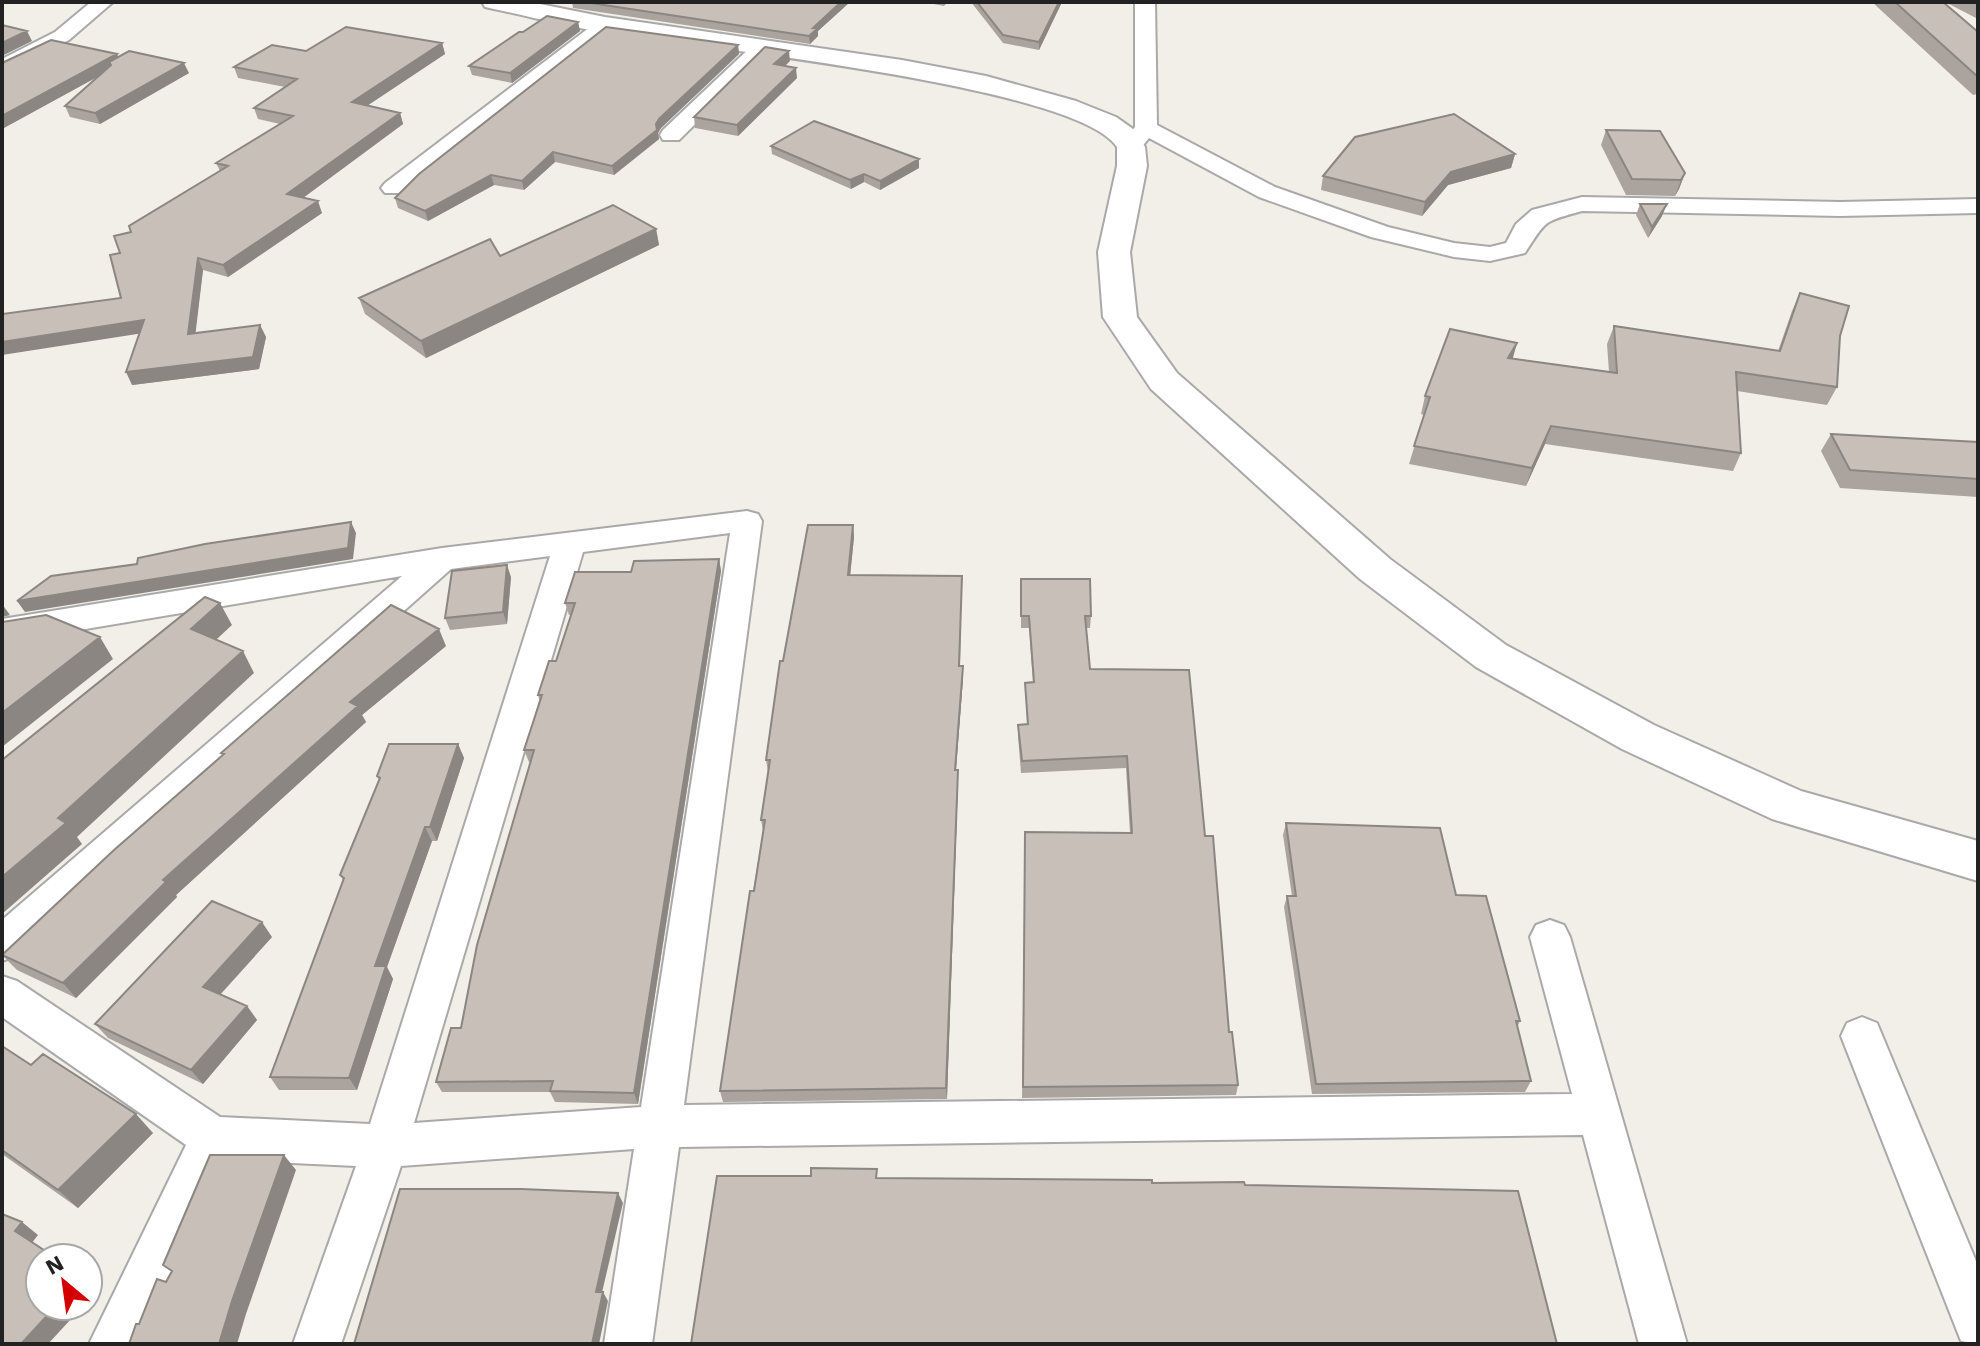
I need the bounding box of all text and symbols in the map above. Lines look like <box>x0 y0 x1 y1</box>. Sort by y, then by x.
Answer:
north arrow <box>24 1242 104 1322</box>
text: N <box>41 1250 68 1280</box>

